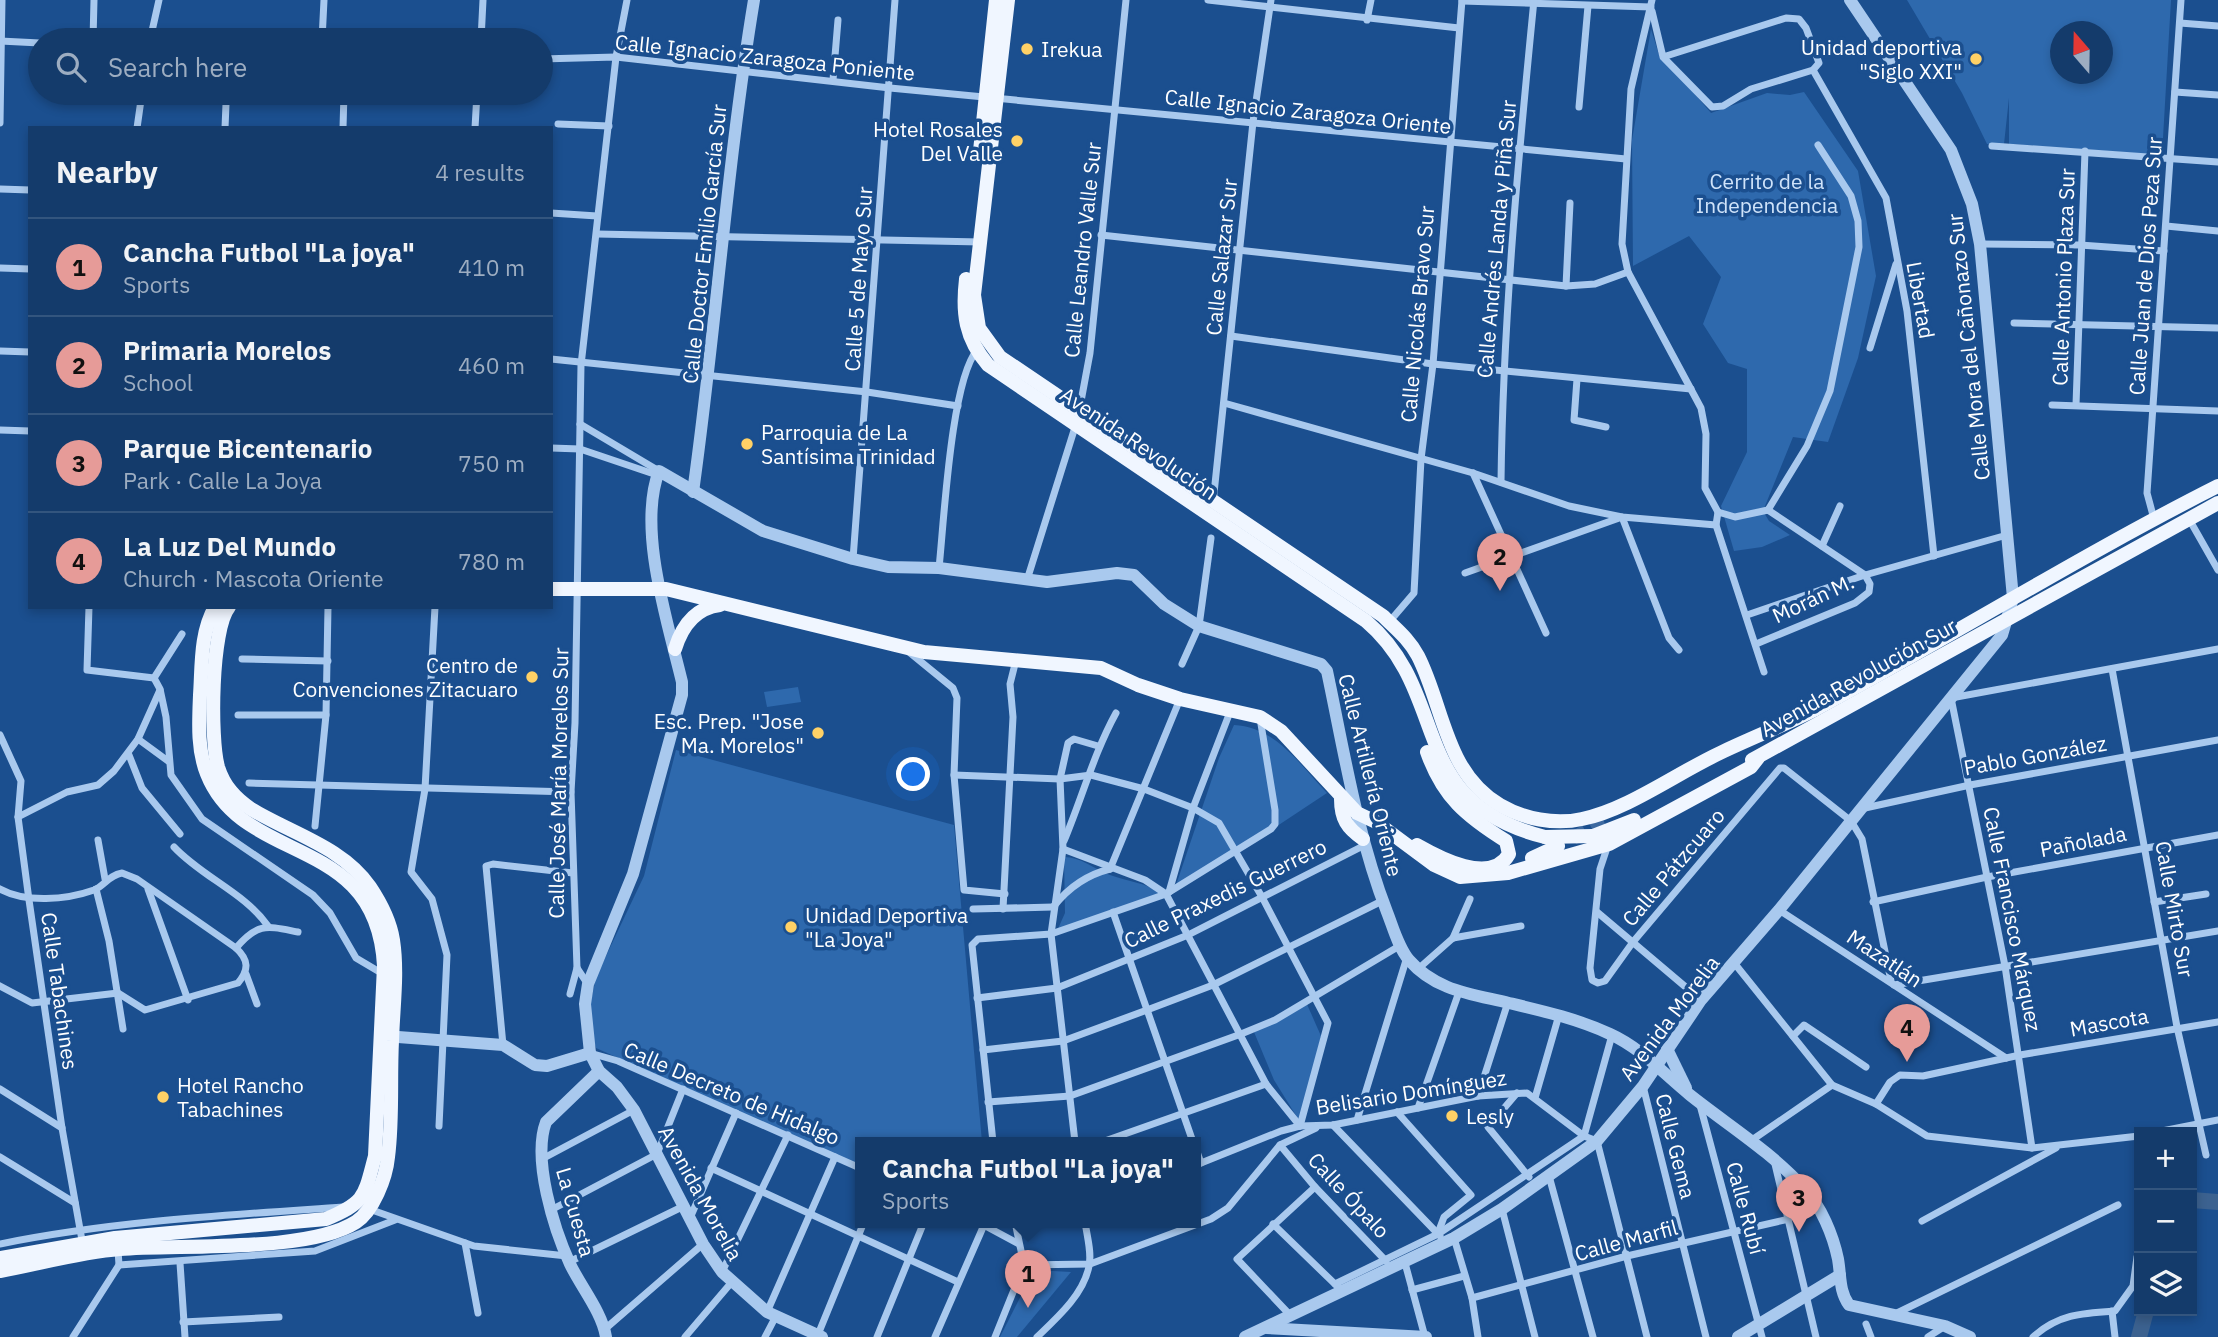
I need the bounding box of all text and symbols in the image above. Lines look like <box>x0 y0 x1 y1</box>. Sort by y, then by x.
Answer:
north arrow <box>2050 21 2113 84</box>
street label: Calle Ignacio Zaragoza Poniente <box>614 27 916 87</box>
search box <box>28 28 553 105</box>
place label: Unidad deportiva "Siglo XXI" <box>1801 33 1962 85</box>
place label: Irekua <box>1041 35 1103 63</box>
marker: Irekua <box>1019 41 1035 57</box>
icon: search <box>52 48 90 86</box>
text: Search here <box>108 50 247 84</box>
marker: Unidad deportiva "Siglo XXI" <box>1968 51 1984 67</box>
street label: Calle Ignacio Zaragoza Oriente <box>1163 82 1453 140</box>
street label: Calle Andrés Landa y Piña Sur <box>1470 98 1522 379</box>
street label: Calle Doctor Emilio García Sur <box>675 103 733 385</box>
place label: Hotel Rosales Del Valle <box>873 115 1003 167</box>
marker: Hotel Rosales Del Valle <box>1009 133 1025 149</box>
street label: Calle Juan de Dios Peza Sur <box>2122 135 2168 396</box>
street label: Calle Leandro Valle Sur <box>1057 141 1107 359</box>
text: Nearby <box>56 152 158 191</box>
text: 4 results <box>435 157 525 187</box>
park label: Cerrito de la Independencia <box>1696 167 1838 219</box>
street label: Calle Antonio Plaza Sur <box>2045 167 2081 386</box>
street label: Calle Salazar Sur <box>1199 177 1243 337</box>
street label: Calle 5 de Mayo Sur <box>838 185 878 372</box>
street label: Calle Nicolás Bravo Sur <box>1394 204 1440 424</box>
street label: Calle Mora del Cañonazo Sur <box>1940 212 1996 482</box>
text: Cancha Futbol "La joya" <box>123 235 415 269</box>
text: 1 <box>72 252 86 282</box>
text: 410 m <box>458 252 525 282</box>
street label: Libertad <box>1900 259 1942 341</box>
text: Sports <box>123 269 190 299</box>
text: Primaria Morelos <box>123 333 331 367</box>
text: 2 <box>72 350 86 380</box>
text: 460 m <box>458 350 525 380</box>
text: School <box>123 367 193 397</box>
street label: Avenida Revolución <box>1055 380 1223 506</box>
place label: Parroquia de La Santísima Trinidad <box>761 418 936 470</box>
text: Parque Bicentenario <box>123 431 372 465</box>
marker: Parroquia de La Santísima Trinidad <box>739 436 755 452</box>
text: 3 <box>72 448 86 478</box>
text: 750 m <box>458 448 525 478</box>
text: Park · Calle La Joya <box>123 465 322 495</box>
text: La Luz Del Mundo <box>123 529 336 563</box>
pin: 2 <box>1477 533 1523 591</box>
text: 4 <box>72 546 86 576</box>
text: 780 m <box>458 546 525 576</box>
text: Church · Mascota Oriente <box>123 563 384 593</box>
street label: Morán M. <box>1768 567 1858 629</box>
street label: Avenida Revolución Sur <box>1755 611 1962 743</box>
street label: Calle José María Morelos Sur <box>542 647 574 919</box>
place label: Centro de Convenciones Zitacuaro <box>293 651 518 703</box>
marker: Centro de Convenciones Zitacuaro <box>524 669 540 685</box>
street label: Calle Artillería Oriente <box>1332 671 1410 879</box>
place label: Esc. Prep. "Jose Ma. Morelos" <box>654 707 804 759</box>
marker: Esc. Prep. "Jose Ma. Morelos" <box>810 725 826 741</box>
street label: Pablo González <box>1961 729 2109 781</box>
your location <box>896 757 930 791</box>
street label: Calle Pátzcuaro <box>1615 802 1731 932</box>
street label: Calle Francisco Márquez <box>1977 804 2049 1034</box>
street label: Pañolada <box>2037 819 2129 863</box>
street label: Calle Praxedis Guerrero <box>1119 832 1331 954</box>
street label: Calle Mirto Sur <box>2149 839 2201 980</box>
place label: Unidad Deportiva "La Joya" <box>805 901 968 953</box>
street label: Calle Tabachines <box>35 911 85 1071</box>
marker: Unidad Deportiva "La Joya" <box>783 919 799 935</box>
street label: Mazatlán <box>1842 923 1928 993</box>
street label: Avenida Morelia <box>1613 950 1725 1086</box>
street label: Mascota <box>2068 1001 2150 1043</box>
pin: 4 <box>1884 1004 1930 1062</box>
street label: Calle Decreto de Hidalgo <box>620 1035 844 1151</box>
street label: Belisario Domínguez <box>1314 1063 1509 1121</box>
place label: Hotel Rancho Tabachines <box>177 1071 304 1123</box>
marker: Hotel Rancho Tabachines <box>155 1089 171 1105</box>
street label: Calle Gema <box>1649 1090 1703 1202</box>
place label: Lesly <box>1466 1102 1515 1130</box>
marker: Lesly <box>1444 1108 1460 1124</box>
street label: Avenida Morelia <box>652 1120 750 1266</box>
map controls <box>2134 1127 2197 1316</box>
button: + <box>2134 1127 2197 1190</box>
popup <box>855 1137 1201 1228</box>
street label: Calle Ópalo <box>1302 1146 1396 1244</box>
text: Cancha Futbol "La joya" <box>882 1151 1174 1185</box>
street label: Calle Rubí <box>1720 1159 1772 1257</box>
street label: La Cuesta <box>550 1164 602 1260</box>
pin: 3 <box>1776 1174 1822 1232</box>
text: Sports <box>882 1185 949 1215</box>
button: − <box>2134 1190 2197 1253</box>
street label: Calle Marfil <box>1571 1213 1681 1267</box>
pin: 1 <box>1005 1250 1051 1308</box>
button: layers <box>2134 1253 2197 1316</box>

